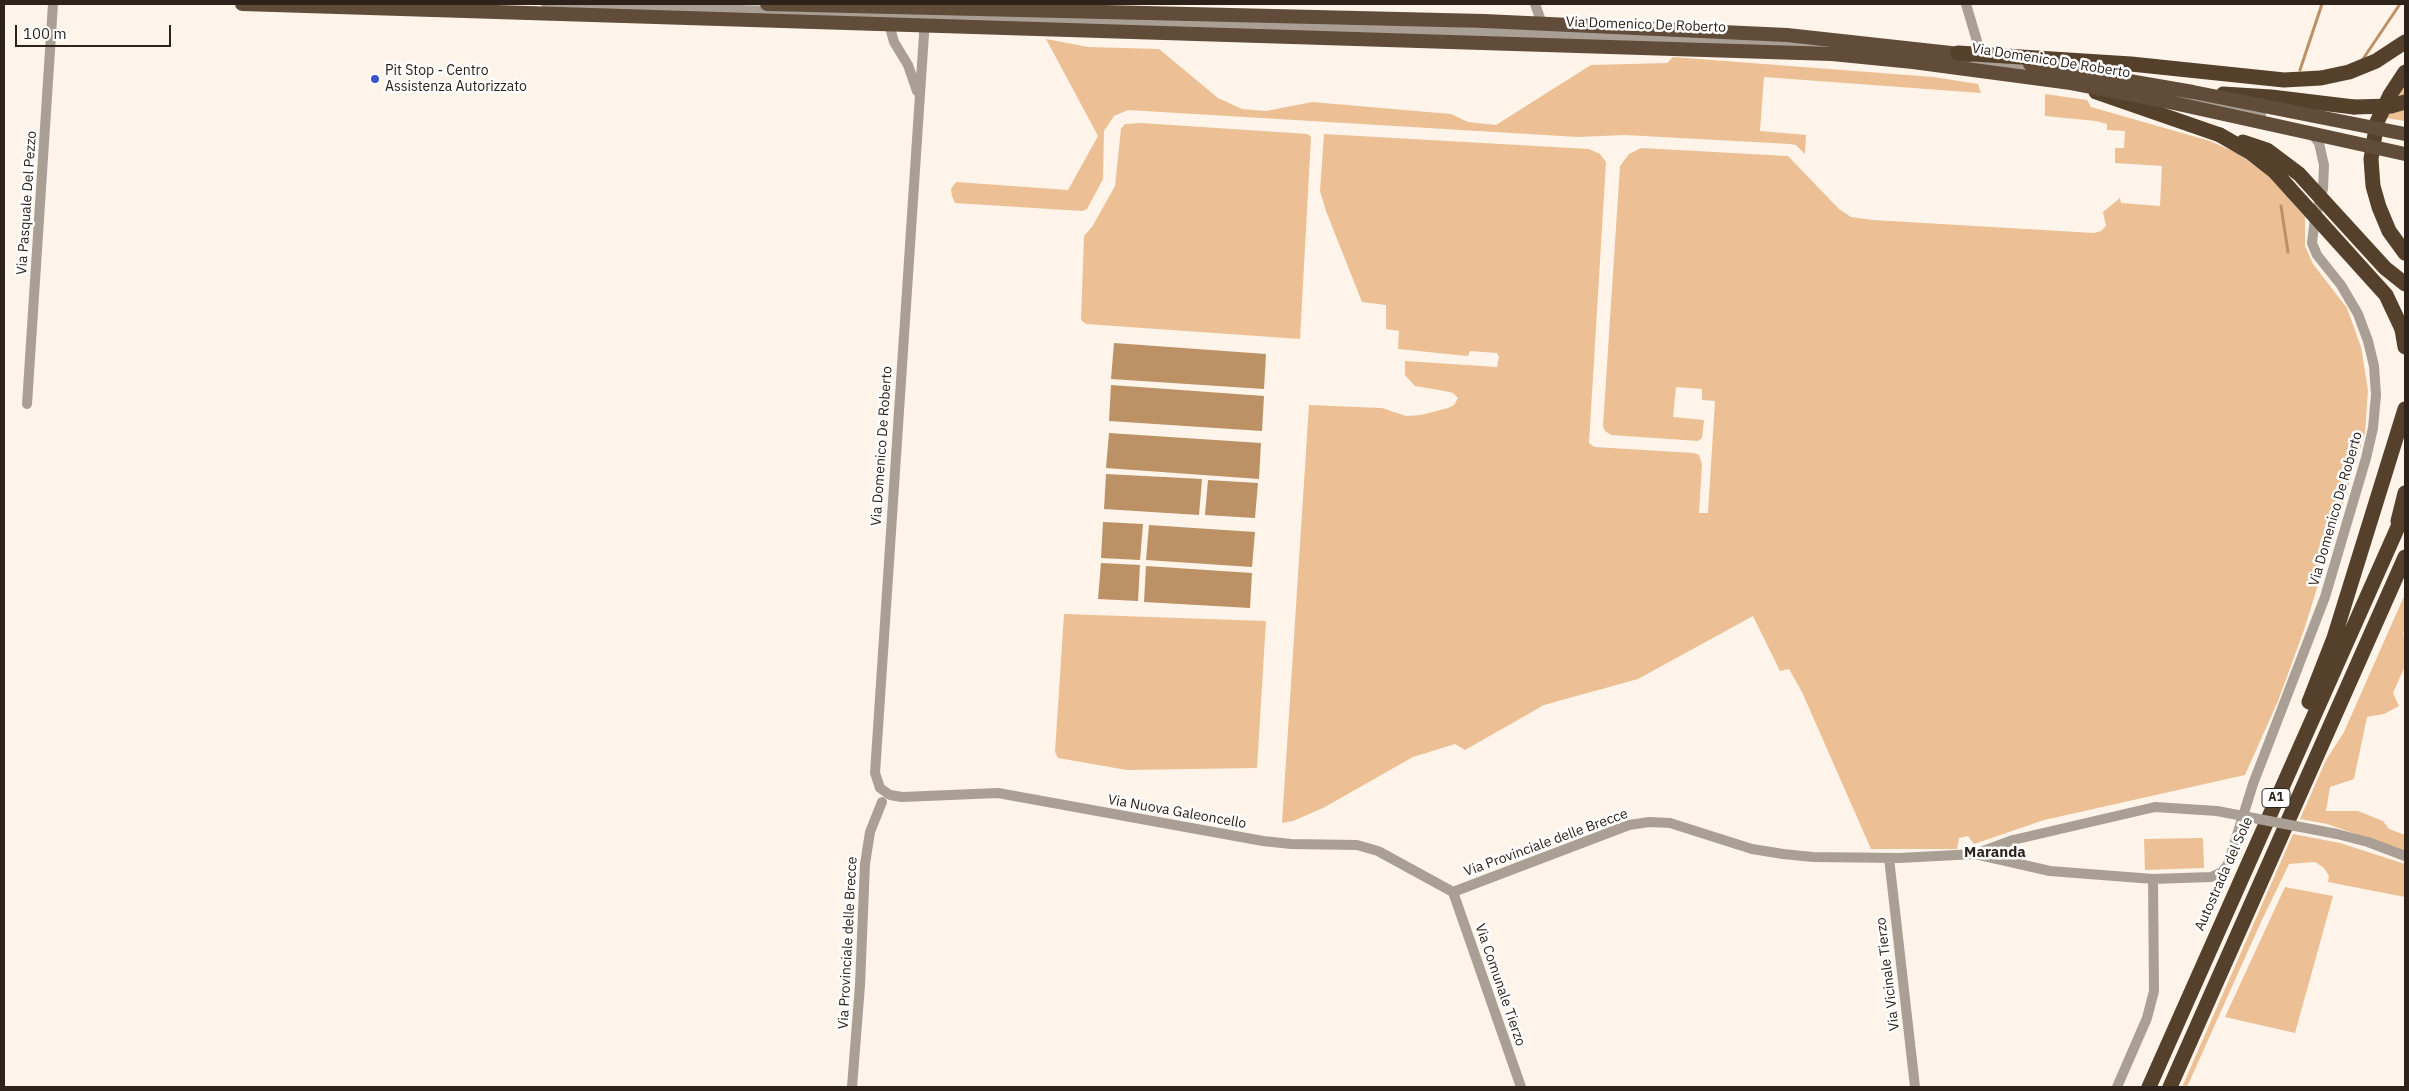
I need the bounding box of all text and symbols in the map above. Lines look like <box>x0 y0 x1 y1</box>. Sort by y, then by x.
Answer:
street label: Via Domenico De Roberto <box>1566 14 1726 36</box>
scale bar <box>18 15 174 47</box>
text: 100 m <box>23 24 67 43</box>
street label: Via Domenico De Roberto <box>1971 40 2131 82</box>
place label: Pit Stop - Centro Assistenza Autorizzato <box>385 63 527 95</box>
marker: Pit Stop - Centro Assistenza Autorizzato <box>369 73 381 85</box>
street label: Via Pasquale Del Pezzo <box>14 130 40 276</box>
street label: Via Domenico De Roberto <box>868 366 896 526</box>
street label: Via Domenico De Roberto <box>2306 430 2366 588</box>
road number: A1 <box>2262 788 2290 808</box>
street label: Via Nuova Galeoncello <box>1106 792 1248 832</box>
street label: Via Provinciale delle Brecce <box>1462 806 1630 880</box>
street label: Autostrada del Sole <box>2191 814 2257 934</box>
district label: Maranda <box>1964 844 2026 862</box>
street label: Via Provinciale delle Brecce <box>835 856 861 1030</box>
street label: Via Vicinale Tierzo <box>1873 916 1903 1032</box>
street label: Via Comunale Tierzo <box>1471 922 1529 1048</box>

